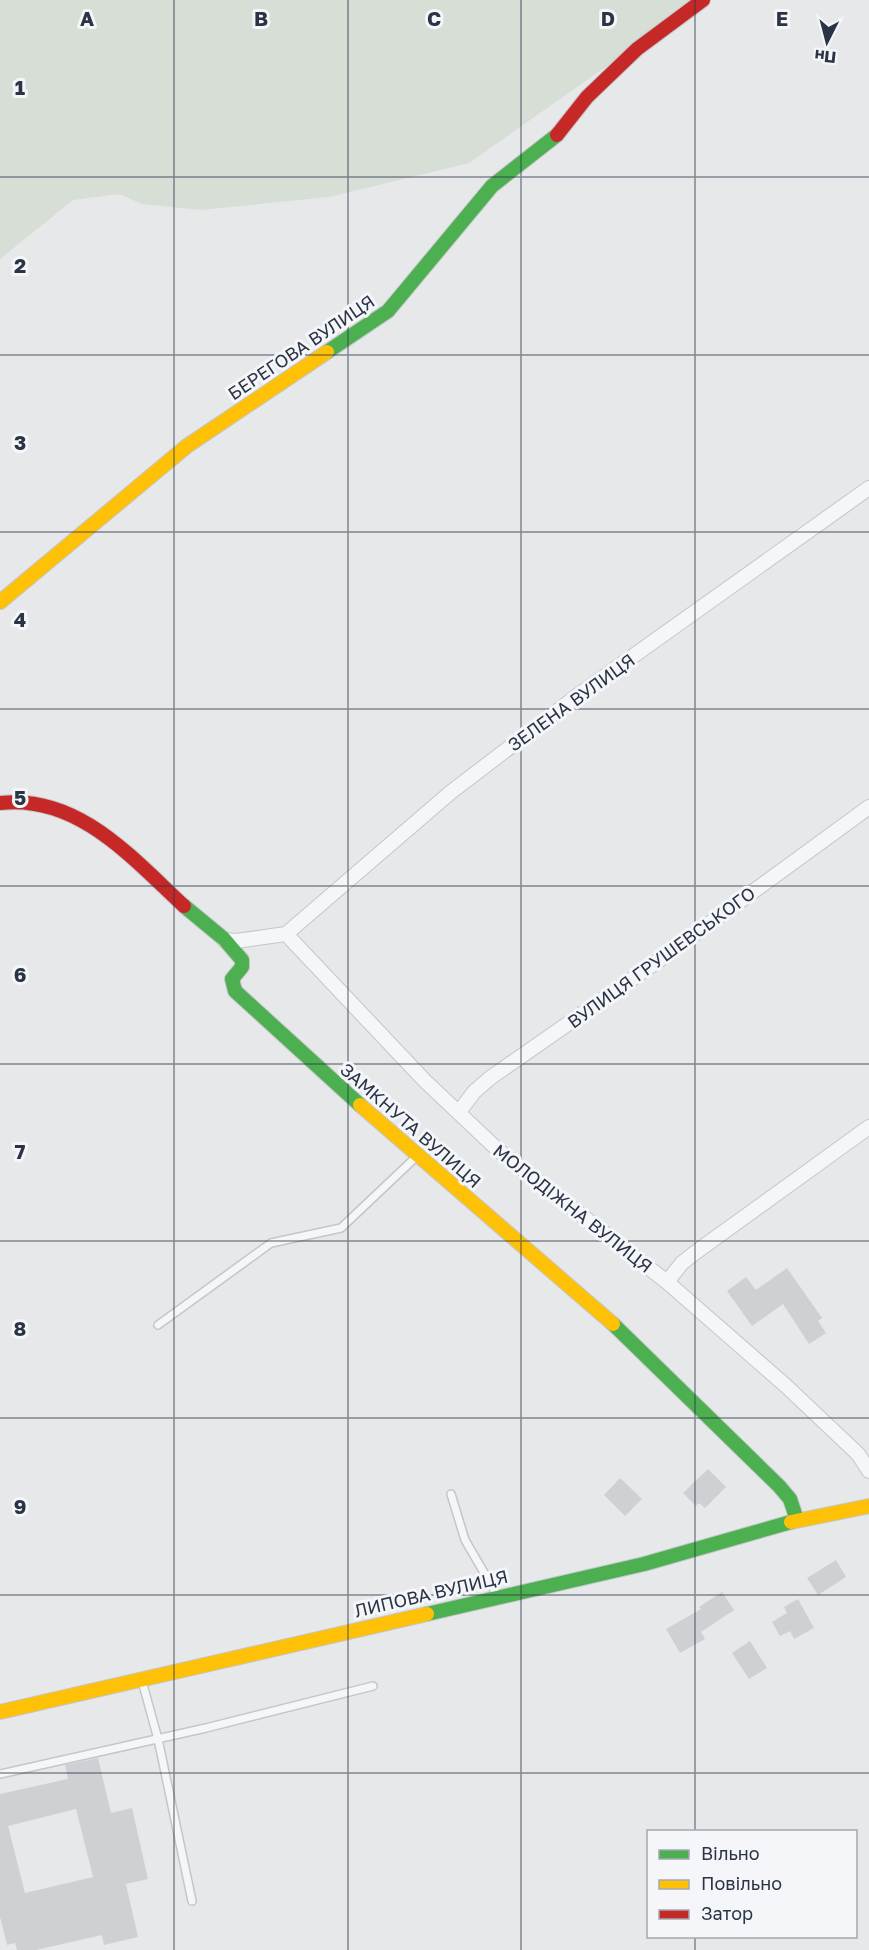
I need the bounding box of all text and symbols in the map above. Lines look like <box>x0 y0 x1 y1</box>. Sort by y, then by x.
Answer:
text: A <box>80 6 94 30</box>
text: B <box>254 6 268 30</box>
text: C <box>427 6 441 30</box>
text: D <box>601 6 615 30</box>
text: E <box>776 6 788 30</box>
north arrow <box>797 12 857 72</box>
text: Пн <box>814 46 837 68</box>
text: 1 <box>15 75 25 99</box>
text: 2 <box>14 253 26 277</box>
street label: БЕРЕГОВА ВУЛИЦЯ <box>223 290 379 404</box>
text: 3 <box>14 430 26 454</box>
text: 4 <box>14 607 26 631</box>
street label: ЗЕЛЕНА ВУЛИЦЯ <box>503 649 639 755</box>
text: 5 <box>14 785 26 809</box>
street label: ВУЛИЦЯ ГРУШЕВСЬКОГО <box>563 882 759 1032</box>
text: 6 <box>14 962 26 986</box>
street label: ЗАМКНУТА ВУЛИЦЯ <box>336 1058 486 1192</box>
text: 7 <box>15 1139 26 1163</box>
street label: МОЛОДІЖНА ВУЛИЦЯ <box>489 1139 657 1277</box>
text: 8 <box>14 1316 26 1340</box>
text: 9 <box>14 1494 26 1518</box>
street label: ЛИПОВА ВУЛИЦЯ <box>352 1565 510 1621</box>
legend <box>647 1830 857 1938</box>
text: Вільно <box>701 1842 760 1864</box>
text: Повільно <box>701 1872 782 1894</box>
text: Затор <box>701 1902 753 1924</box>

